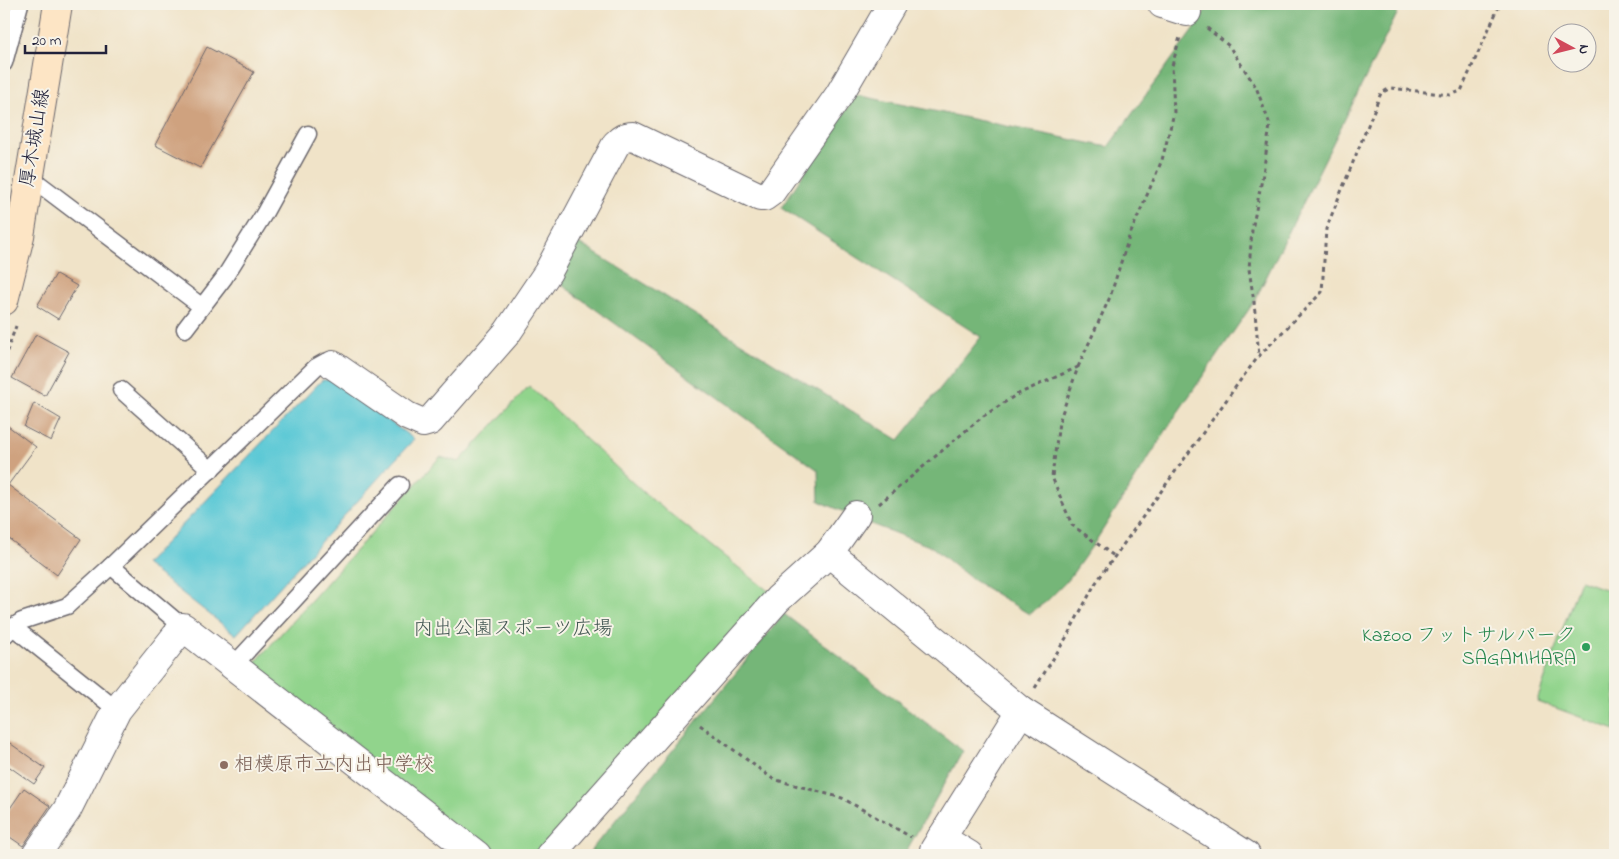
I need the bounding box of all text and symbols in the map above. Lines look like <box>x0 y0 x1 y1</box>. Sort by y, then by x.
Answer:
scale bar <box>25 22 106 54</box>
north arrow <box>1546 22 1596 72</box>
text: 20 m <box>32 30 62 52</box>
text: N <box>1572 43 1594 55</box>
street label: 厚木城山線 <box>14 86 58 190</box>
park label: 内出公園スポーツ広場 <box>413 615 613 644</box>
place label: Kazoo フットサルパーク SAGAMIHARA <box>1362 622 1576 674</box>
marker: Kazoo フットサルパーク SAGAMIHARA <box>1580 641 1592 653</box>
place label: 相模原市立内出中学校 <box>234 751 434 780</box>
marker: 相模原市立内出中学校 <box>218 759 230 771</box>

